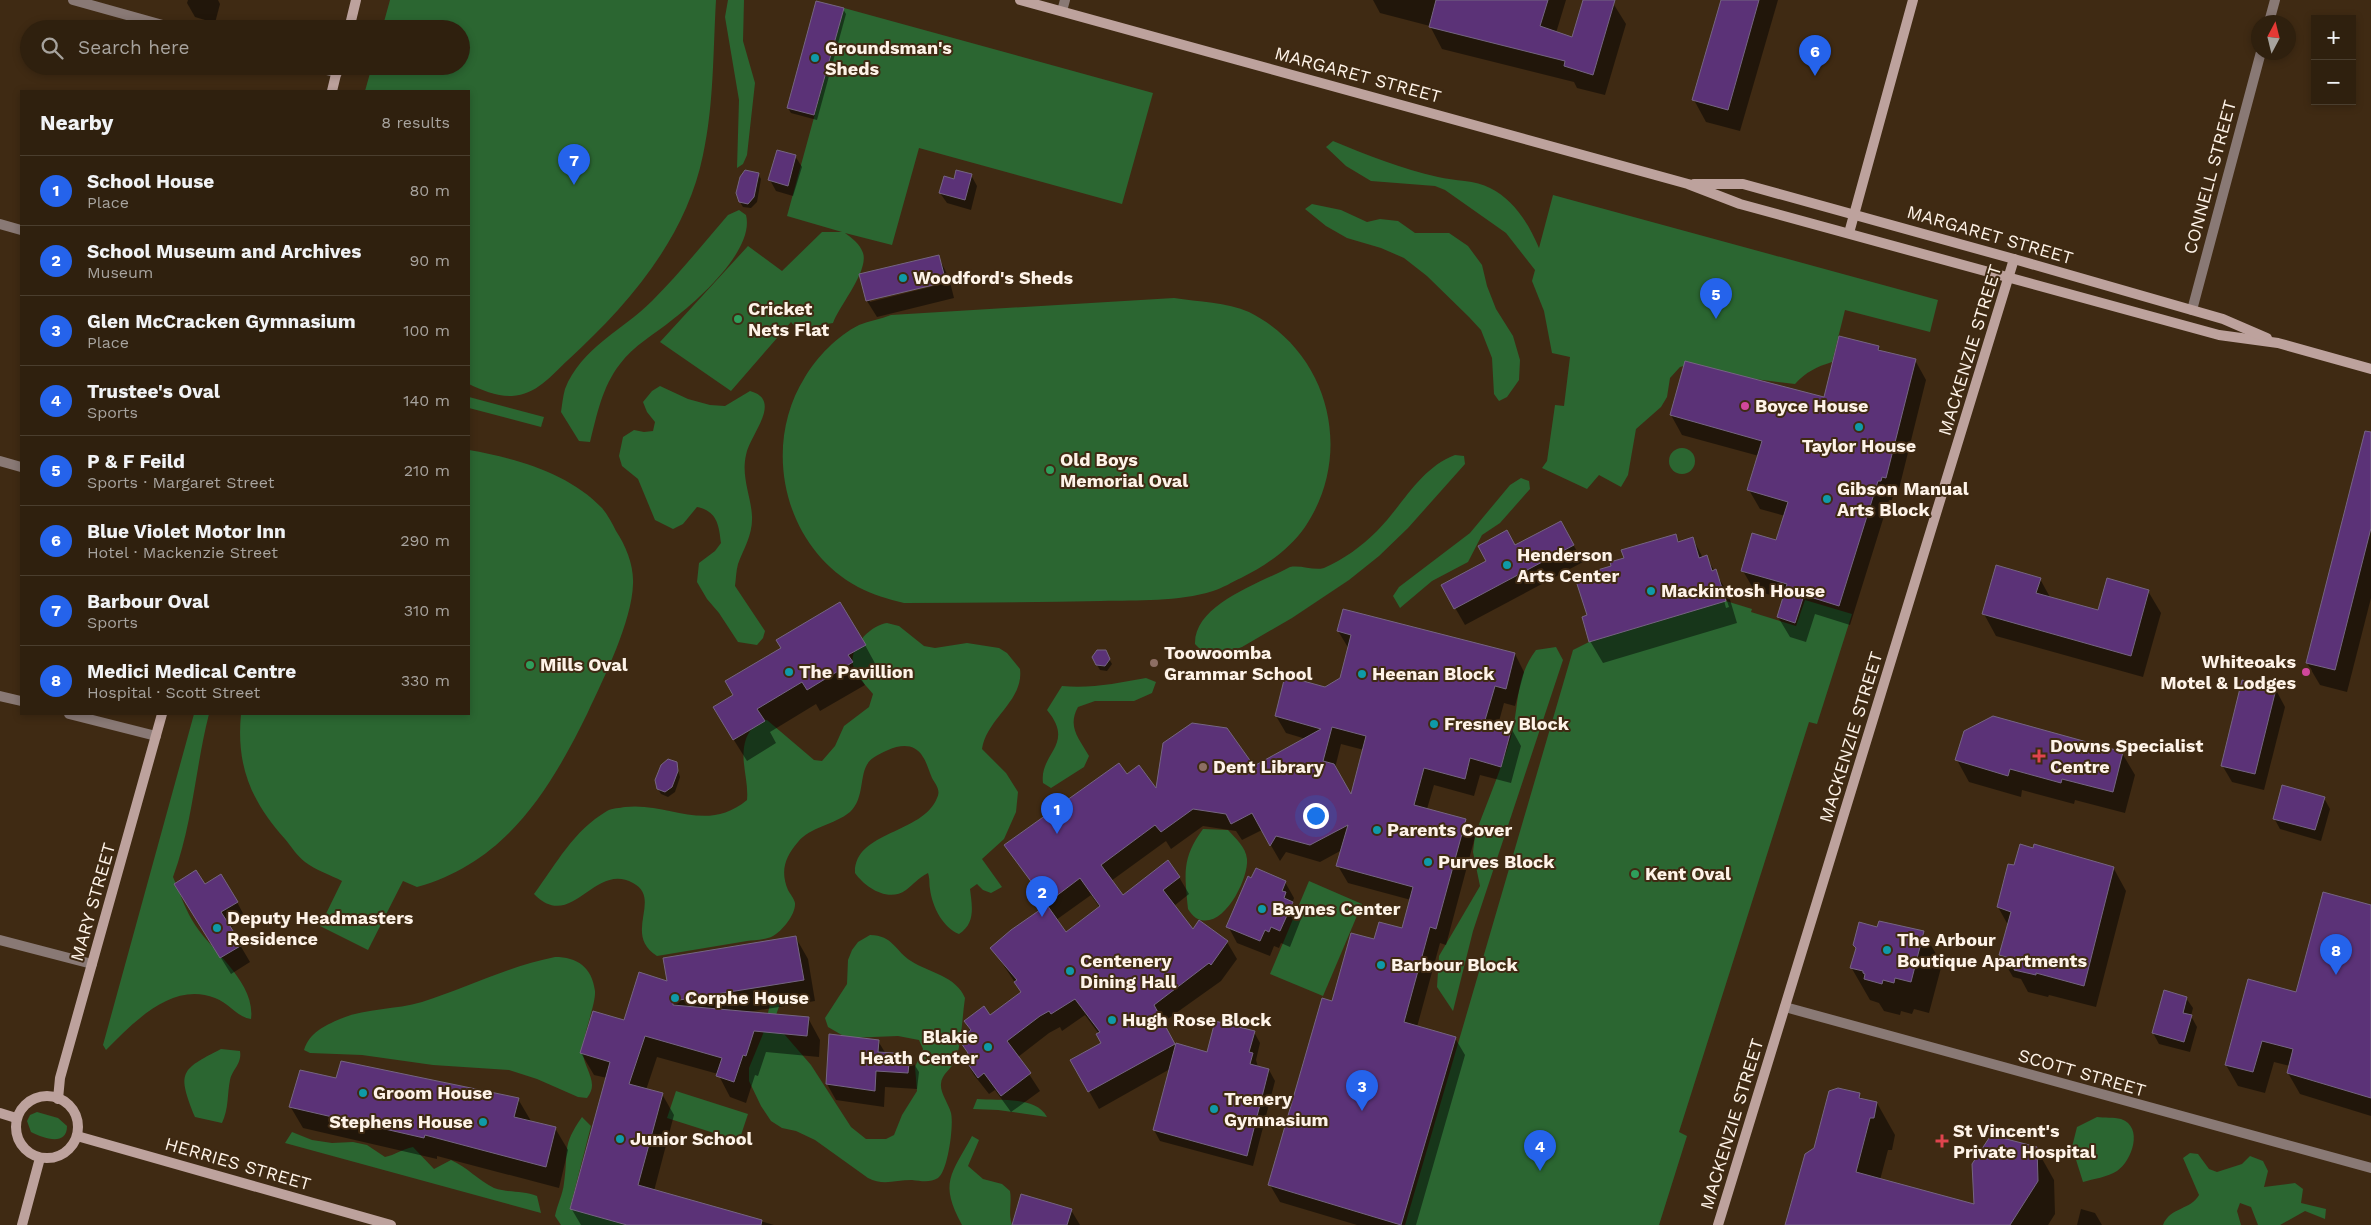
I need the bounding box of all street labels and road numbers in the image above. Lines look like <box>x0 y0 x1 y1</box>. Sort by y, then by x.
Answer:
street label: MARGARET STREET <box>1272 42 1444 107</box>
street label: CONNELL STREET <box>2179 97 2240 256</box>
street label: MARGARET STREET <box>1905 201 2076 268</box>
street label: MACKENZIE STREET <box>1934 262 2006 438</box>
street label: MACKENZIE STREET <box>1815 649 1887 825</box>
street label: MARY STREET <box>66 840 119 963</box>
street label: MACKENZIE STREET <box>1696 1036 1768 1212</box>
street label: SCOTT STREET <box>2016 1044 2149 1101</box>
street label: HERRIES STREET <box>163 1133 314 1194</box>

